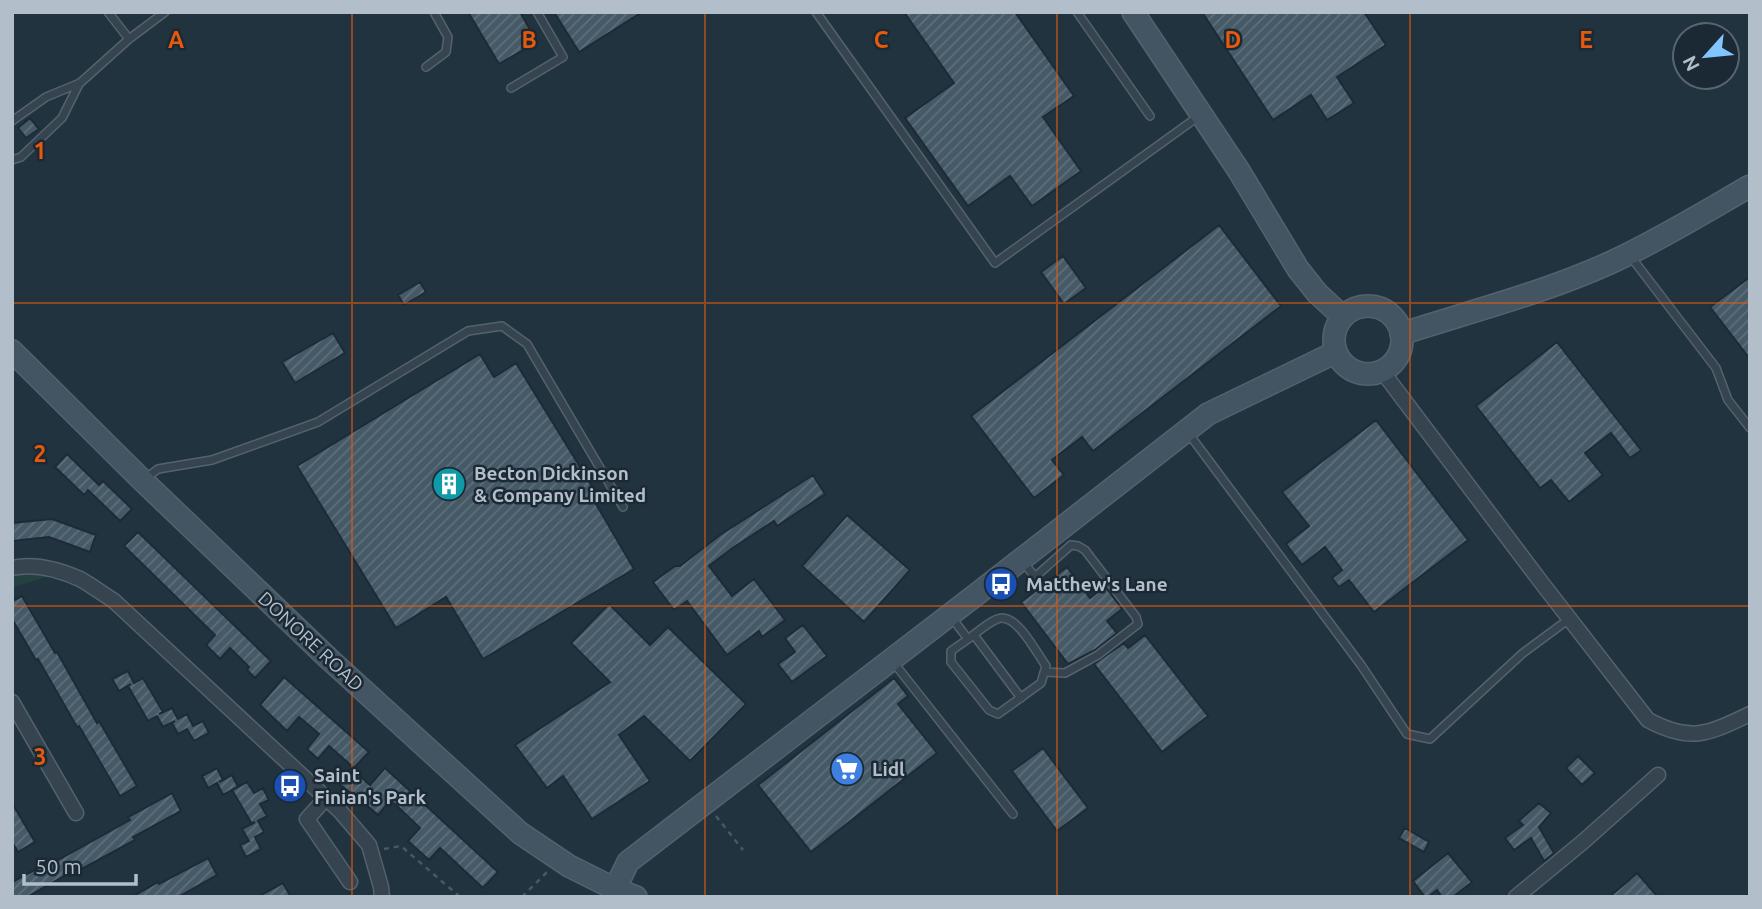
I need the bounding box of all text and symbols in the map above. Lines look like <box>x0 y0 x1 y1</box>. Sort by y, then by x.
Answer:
north arrow <box>1671 21 1741 91</box>
text: A <box>168 27 184 52</box>
text: B <box>521 27 537 52</box>
text: C <box>874 27 889 52</box>
text: D <box>1225 27 1241 52</box>
text: E <box>1579 27 1593 52</box>
text: N <box>1678 52 1704 75</box>
text: 1 <box>34 138 46 163</box>
text: 2 <box>34 441 46 466</box>
place label: Becton Dickinson & Company Limited <box>474 462 646 506</box>
building icon: Becton Dickinson & Company Limited <box>430 465 468 503</box>
bus stop icon: Matthew's Lane <box>982 565 1020 603</box>
place label: Matthew's Lane <box>1026 573 1168 595</box>
street label: DONORE ROAD <box>254 587 368 695</box>
text: 3 <box>34 744 46 769</box>
supermarket icon: Lidl <box>828 750 866 788</box>
place label: Lidl <box>872 758 905 780</box>
place label: Saint Finian's Park <box>314 764 426 808</box>
bus stop icon: Saint Finian's Park <box>271 767 309 805</box>
scale bar <box>24 842 136 886</box>
text: 50 m <box>35 854 82 878</box>

